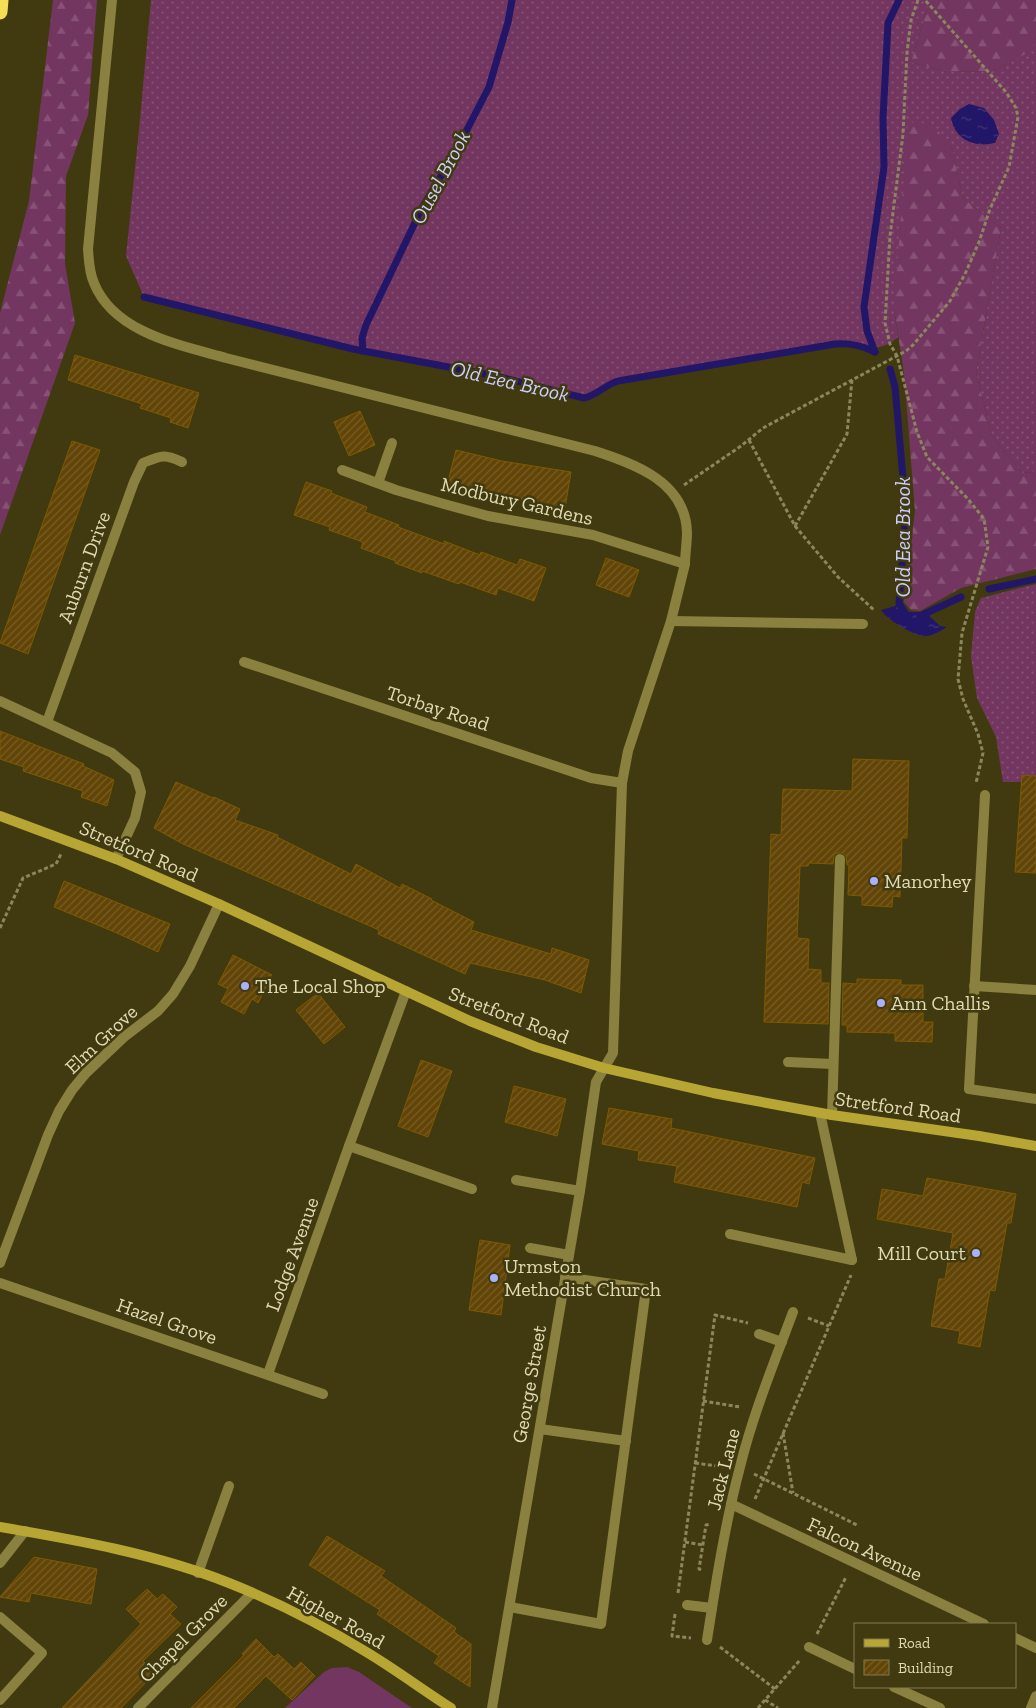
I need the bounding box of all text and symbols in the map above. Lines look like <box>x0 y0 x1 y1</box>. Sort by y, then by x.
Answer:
water label: Ousel Brook <box>405 126 475 228</box>
water label: Old Eea Brook <box>448 355 572 407</box>
street label: Modbury Gardens <box>439 472 595 530</box>
water label: Old Eea Brook <box>890 477 915 597</box>
street label: Auburn Drive <box>53 508 115 626</box>
street label: Torbay Road <box>383 680 493 736</box>
street label: Stretford Road <box>76 815 202 887</box>
place label: Manorhey <box>884 869 972 893</box>
marker: Manorhey <box>868 875 880 887</box>
place label: The Local Shop <box>255 974 386 998</box>
marker: The Local Shop <box>239 980 251 992</box>
street label: Stretford Road <box>446 981 572 1049</box>
place label: Ann Challis <box>891 991 990 1015</box>
marker: Ann Challis <box>875 997 887 1009</box>
street label: Elm Grove <box>60 999 142 1079</box>
street label: Stretford Road <box>834 1086 962 1128</box>
street label: Lodge Avenue <box>260 1194 324 1314</box>
place label: Mill Court <box>877 1241 967 1265</box>
marker: Mill Court <box>970 1247 982 1259</box>
place label: Urmston Methodist Church <box>504 1254 662 1301</box>
marker: Urmston Methodist Church <box>488 1272 500 1284</box>
street label: Hazel Grove <box>114 1293 220 1349</box>
street label: George Street <box>507 1323 551 1445</box>
street label: Jack Lane <box>701 1425 745 1513</box>
street label: Falcon Avenue <box>804 1512 926 1586</box>
street label: Higher Road <box>283 1580 389 1654</box>
street label: Chapel Grove <box>134 1589 232 1687</box>
legend <box>854 1623 1016 1688</box>
text: Road <box>898 1634 931 1652</box>
text: Building <box>898 1659 953 1677</box>

